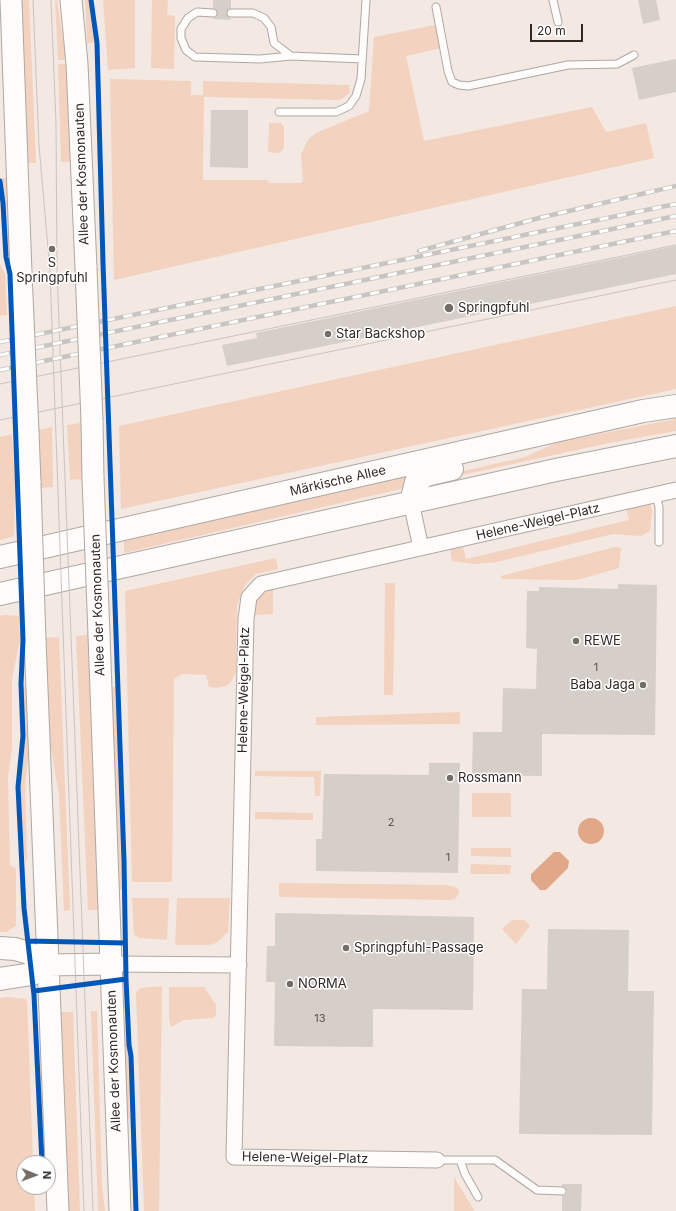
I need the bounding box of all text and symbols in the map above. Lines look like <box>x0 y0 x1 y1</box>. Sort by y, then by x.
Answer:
scale bar <box>532 16 585 42</box>
text: 20 m <box>537 23 566 38</box>
street label: Allee der Kosmonauten <box>72 103 92 245</box>
marker: S Springpfuhl <box>47 244 57 254</box>
place label: S Springpfuhl <box>16 255 88 286</box>
place label: Springpfuhl <box>458 300 529 316</box>
marker: Springpfuhl <box>443 302 455 314</box>
place label: Star Backshop <box>336 326 425 342</box>
marker: Star Backshop <box>323 329 333 339</box>
street label: Märkische Allee <box>288 462 388 500</box>
street label: Helene-Weigel-Platz <box>475 500 601 544</box>
street label: Allee der Kosmonauten <box>88 534 108 676</box>
street label: Helene-Weigel-Platz <box>235 627 253 753</box>
place label: REWE <box>584 633 621 649</box>
marker: REWE <box>571 636 581 646</box>
house number: 1 <box>594 661 598 675</box>
place label: Baba Jaga <box>570 677 635 693</box>
marker: Baba Jaga <box>638 680 648 690</box>
place label: Rossmann <box>458 770 522 786</box>
marker: Rossmann <box>445 773 455 783</box>
house number: 2 <box>388 816 394 830</box>
house number: 1 <box>446 851 450 865</box>
place label: Springpfuhl-Passage <box>354 940 484 956</box>
marker: Springpfuhl-Passage <box>341 943 351 953</box>
place label: NORMA <box>298 976 347 992</box>
marker: NORMA <box>285 979 295 989</box>
street label: Allee der Kosmonauten <box>104 990 124 1132</box>
house number: 13 <box>314 1012 326 1026</box>
street label: Helene-Weigel-Platz <box>242 1149 368 1167</box>
north arrow <box>16 1155 56 1195</box>
text: N <box>40 1171 54 1180</box>

